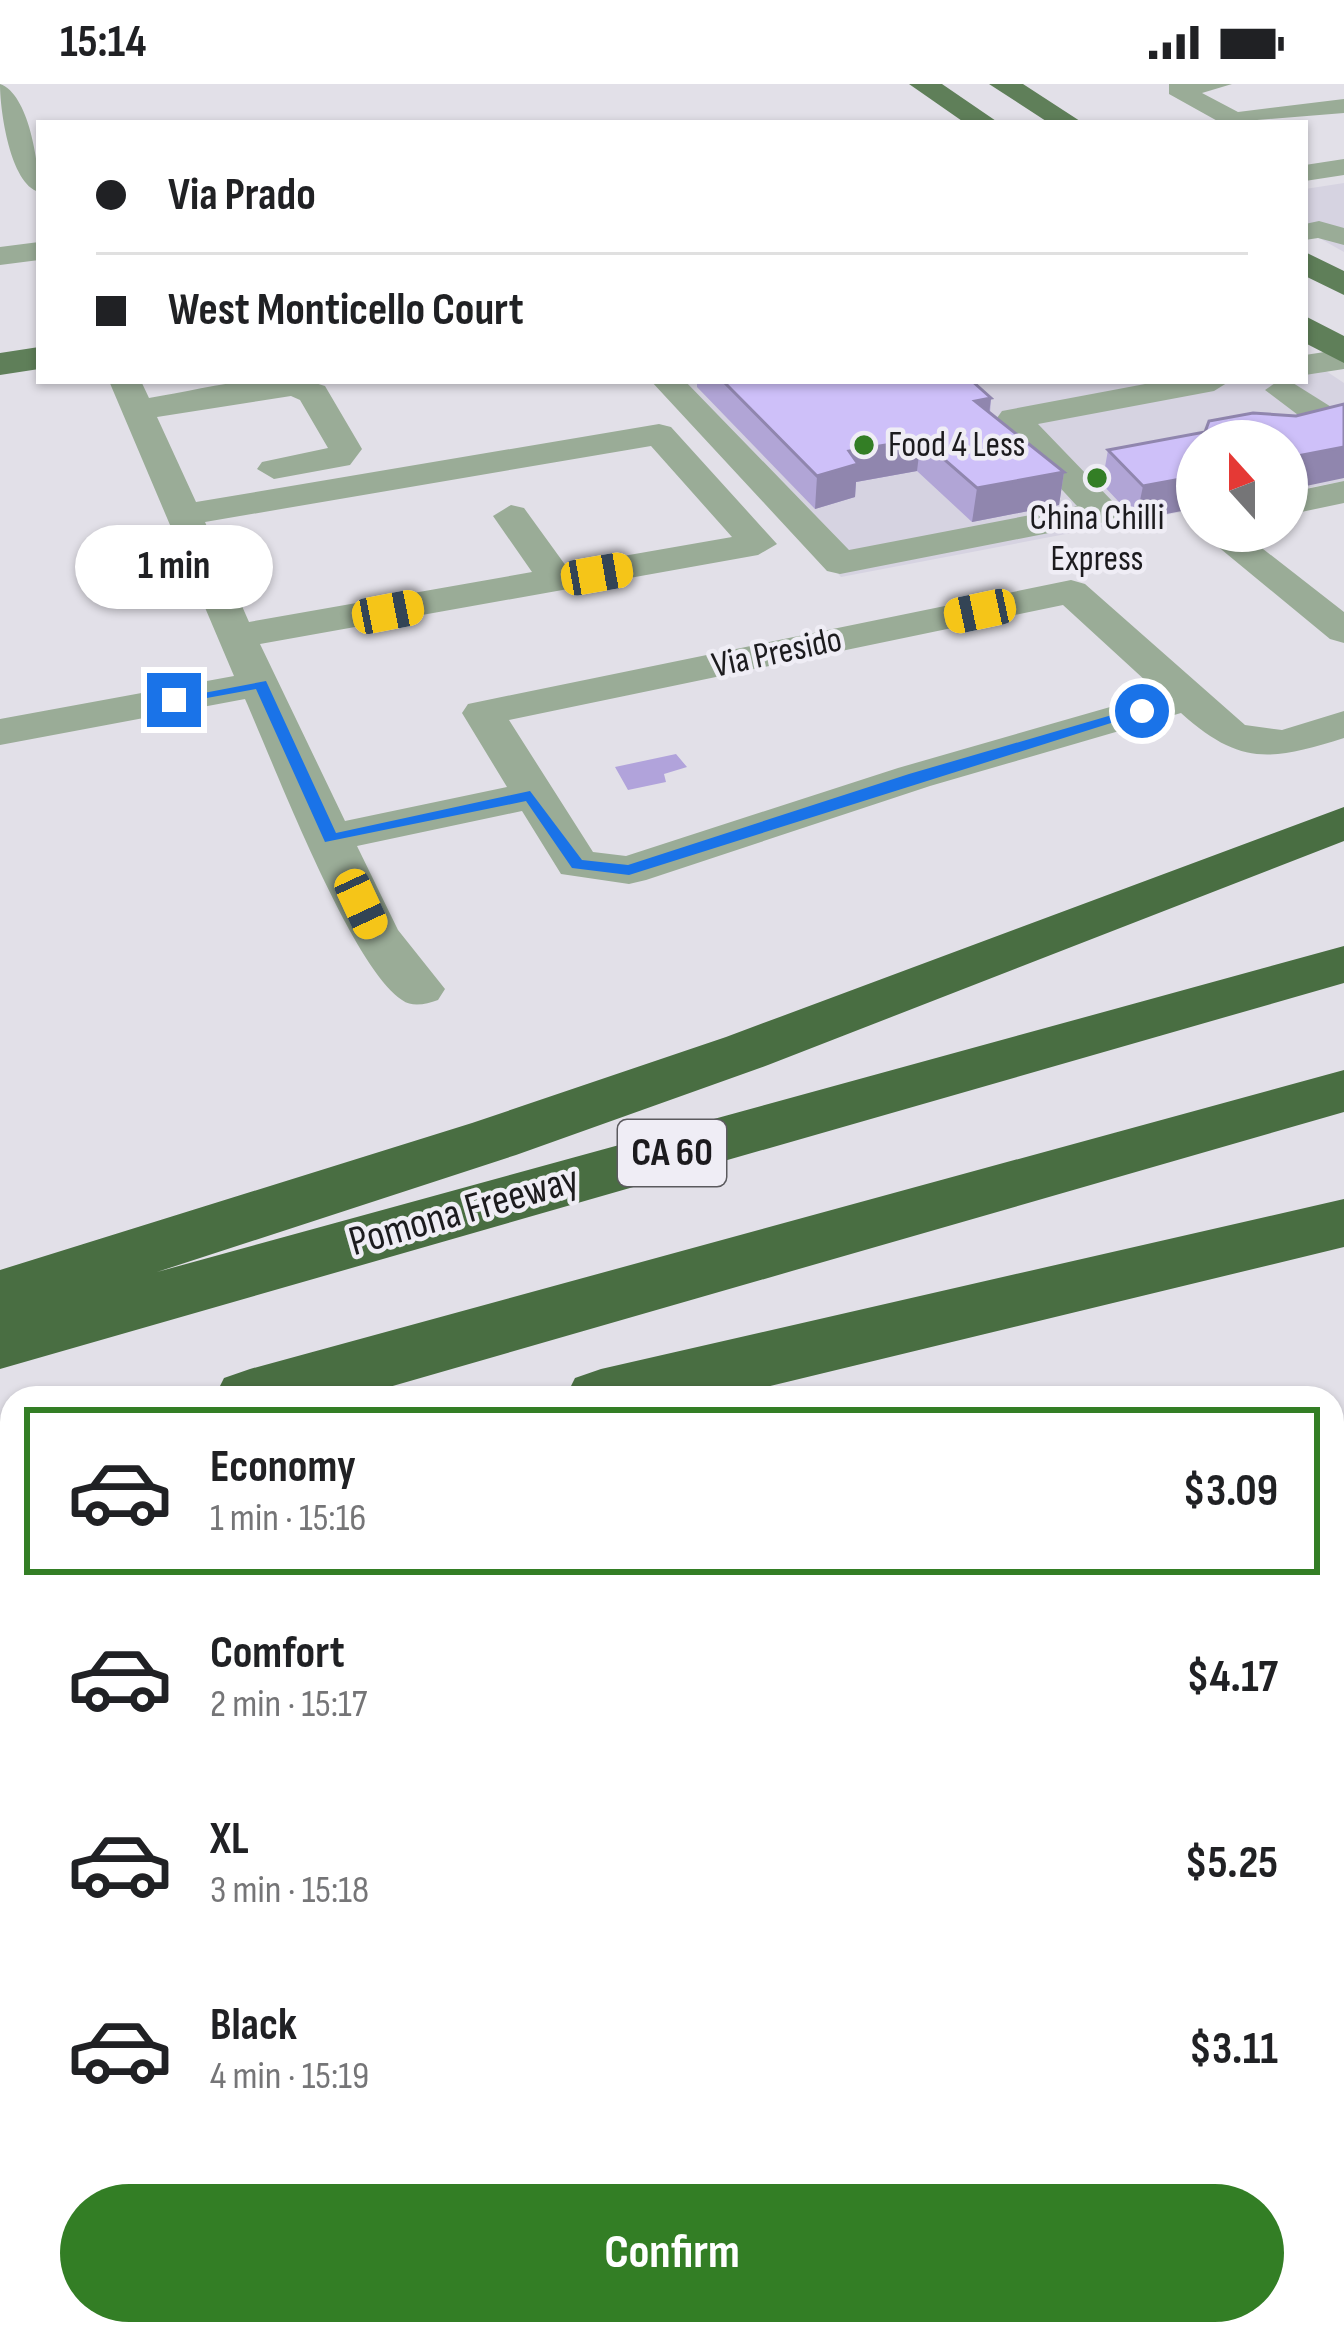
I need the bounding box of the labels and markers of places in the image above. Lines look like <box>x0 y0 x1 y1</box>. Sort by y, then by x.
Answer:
place label: Food 4 Less <box>888 424 1025 467</box>
marker: Food 4 Less <box>851 432 877 458</box>
marker: China Chilli Express <box>1084 465 1110 491</box>
place label: China Chilli Express <box>1030 497 1164 581</box>

